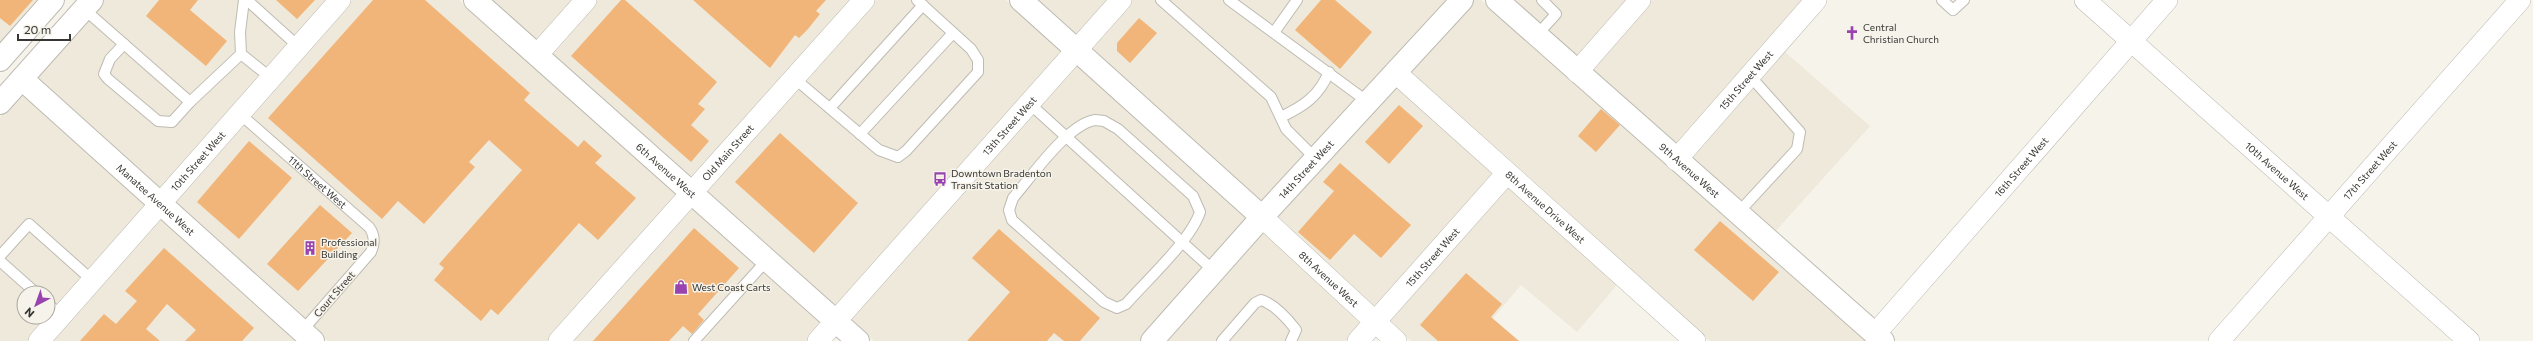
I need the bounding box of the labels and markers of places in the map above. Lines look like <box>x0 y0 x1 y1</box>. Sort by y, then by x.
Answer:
place label: Central Christian Church <box>1863 21 1939 45</box>
church icon: Central Christian Church <box>1844 25 1860 41</box>
place label: Downtown Bradenton Transit Station <box>951 167 1051 191</box>
bus stop icon: Downtown Bradenton Transit Station <box>932 171 948 187</box>
place label: Professional Building <box>321 236 377 260</box>
building icon: Professional Building <box>302 240 318 256</box>
shop icon: West Coast Carts <box>673 279 689 295</box>
place label: West Coast Carts <box>692 281 771 293</box>

